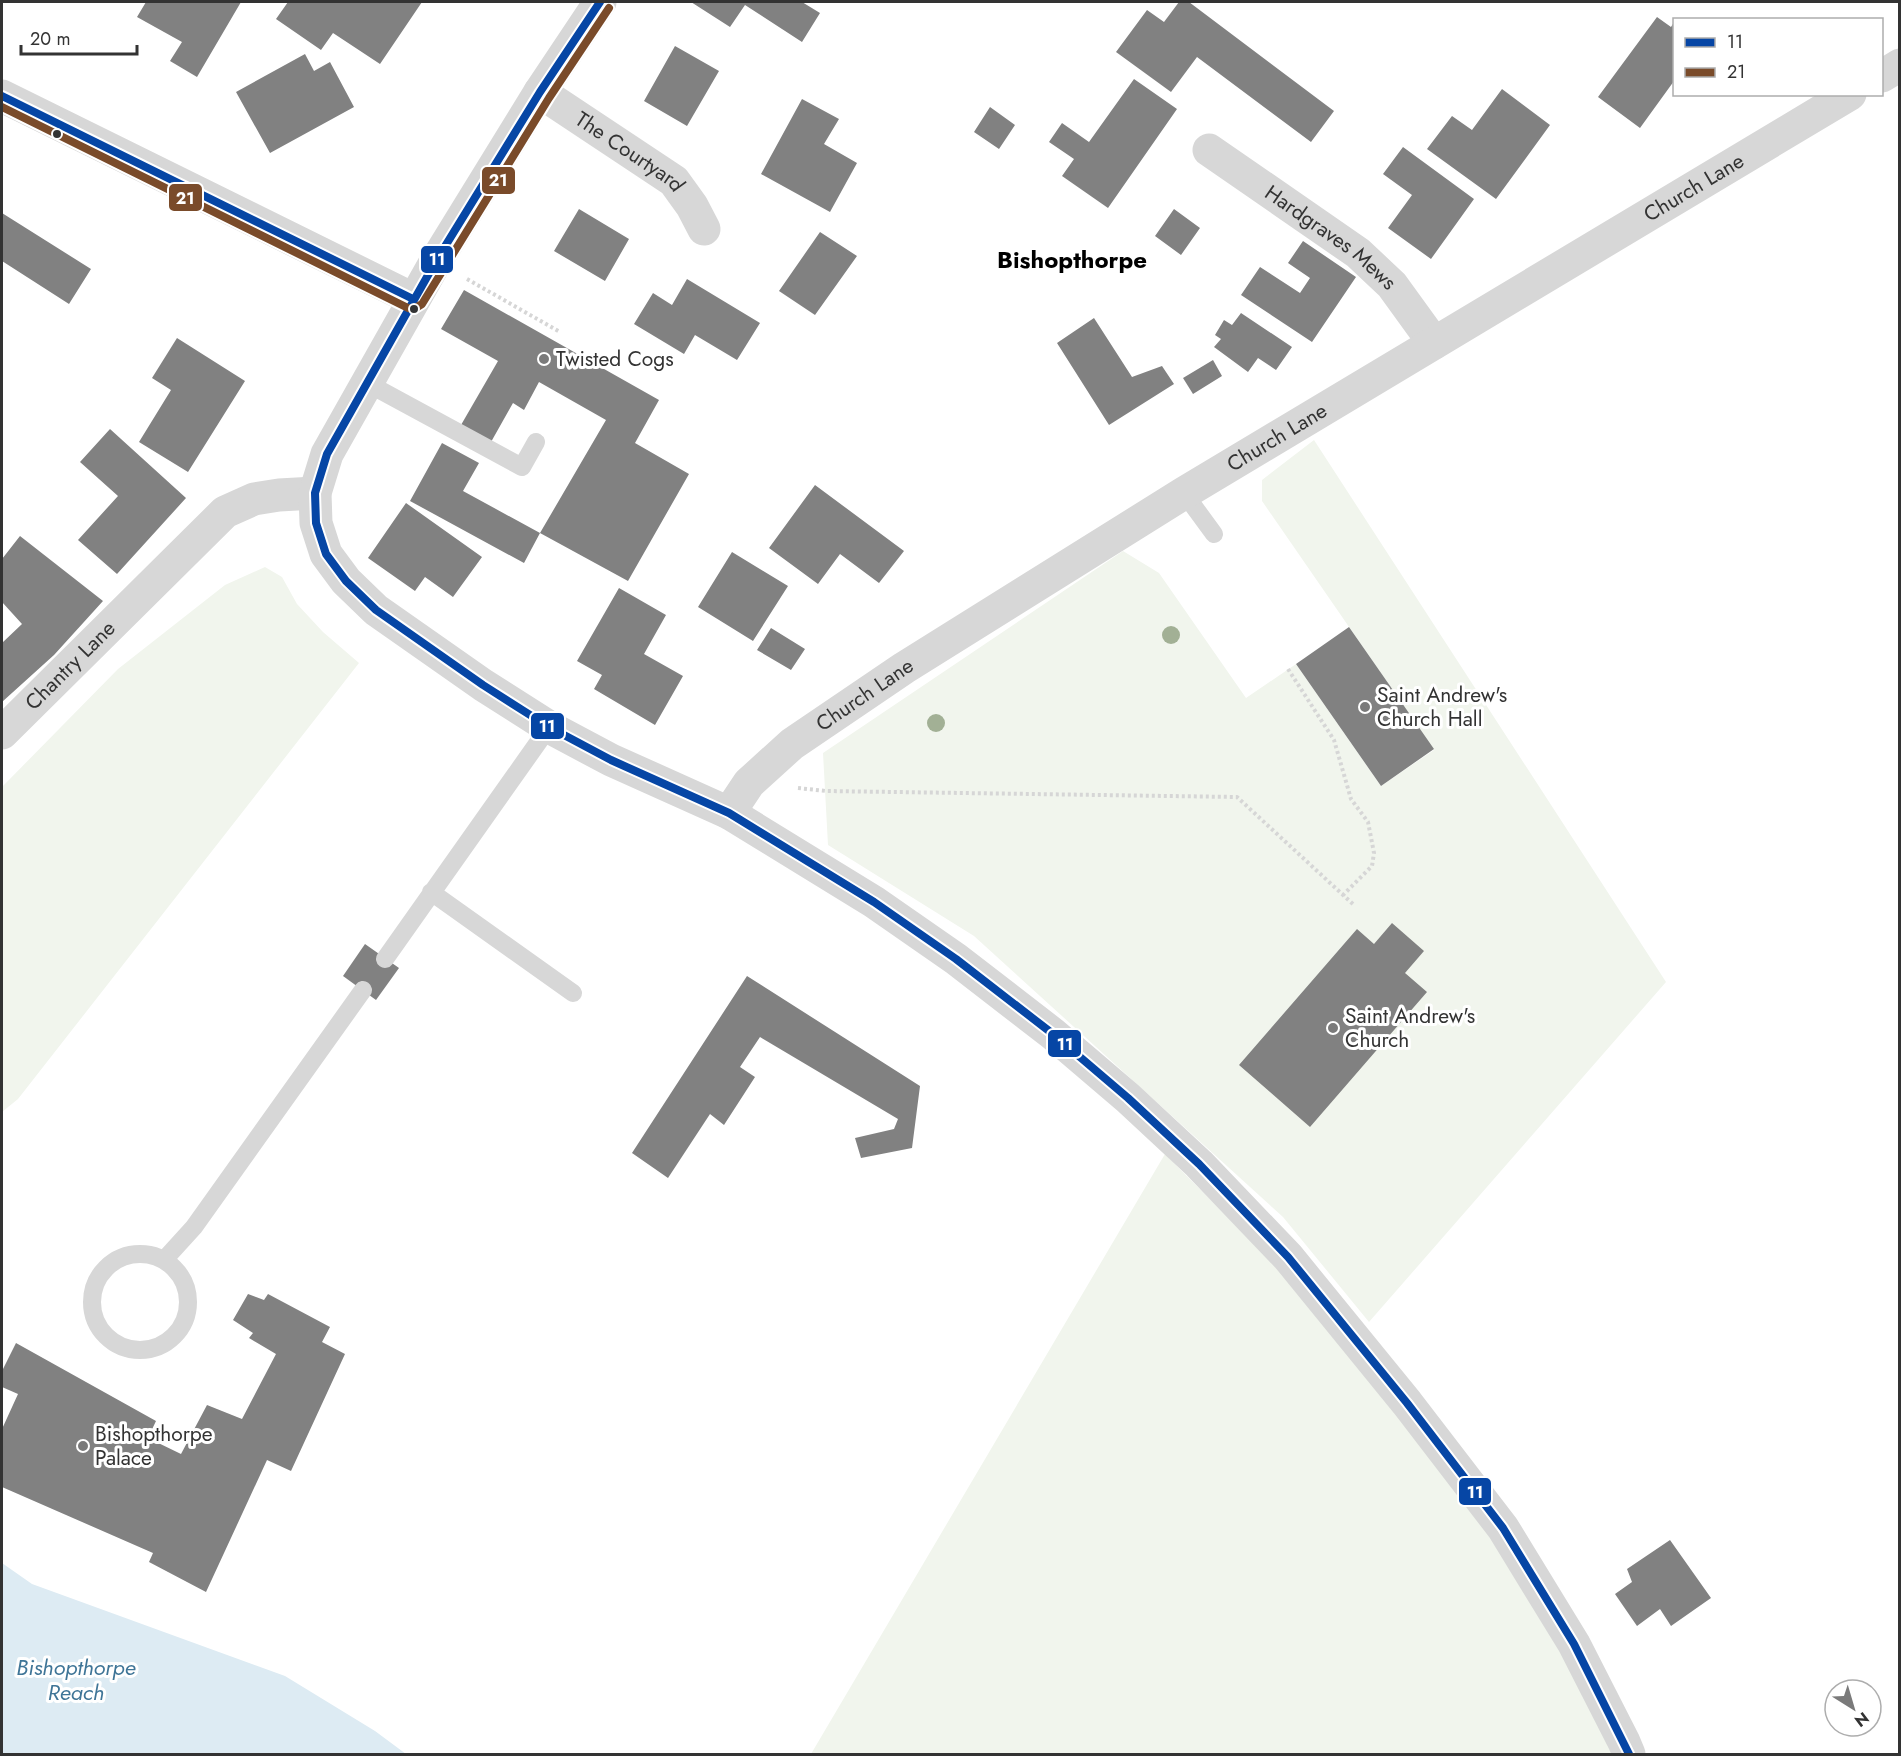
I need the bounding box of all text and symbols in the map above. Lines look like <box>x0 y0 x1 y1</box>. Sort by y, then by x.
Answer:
scale bar <box>21 18 136 56</box>
legend <box>1673 18 1883 96</box>
text: 20 m <box>30 26 70 52</box>
text: 11 <box>1727 29 1743 55</box>
text: 21 <box>1727 59 1745 85</box>
street label: The Courtyard <box>569 105 692 198</box>
unlabelled marker <box>51 128 63 140</box>
street label: Church Lane <box>1638 146 1750 229</box>
line badge: 21 <box>481 166 516 195</box>
text: 21 <box>489 169 507 192</box>
street label: Hardgraves Mews <box>1259 178 1403 297</box>
line badge: 21 <box>168 183 203 212</box>
text: 21 <box>176 187 194 210</box>
district label: Bishopthorpe <box>997 242 1147 277</box>
line badge: 11 <box>420 245 454 274</box>
text: 11 <box>429 248 445 271</box>
unlabelled marker <box>408 303 420 315</box>
place label: Twisted Cogs <box>556 344 674 374</box>
marker: Twisted Cogs <box>537 352 551 366</box>
street label: Church Lane <box>1221 396 1333 479</box>
street label: Chantry Lane <box>18 614 122 717</box>
street label: Church Lane <box>810 651 919 739</box>
place label: Saint Andrew's Church Hall <box>1377 680 1507 734</box>
marker: Saint Andrew's Church Hall <box>1358 700 1372 714</box>
line badge: 11 <box>530 712 565 740</box>
text: 11 <box>539 715 555 738</box>
place label: Saint Andrew's Church <box>1345 1001 1475 1055</box>
marker: Saint Andrew's Church <box>1326 1021 1340 1035</box>
line badge: 11 <box>1047 1029 1082 1058</box>
text: 11 <box>1057 1033 1073 1056</box>
place label: Bishopthorpe Palace <box>95 1419 213 1473</box>
marker: Bishopthorpe Palace <box>76 1439 90 1453</box>
line badge: 11 <box>1458 1477 1492 1506</box>
text: 11 <box>1467 1481 1483 1504</box>
water label: Bishopthorpe Reach <box>16 1651 136 1708</box>
north arrow <box>1823 1678 1883 1738</box>
text: N <box>1850 1707 1874 1733</box>

